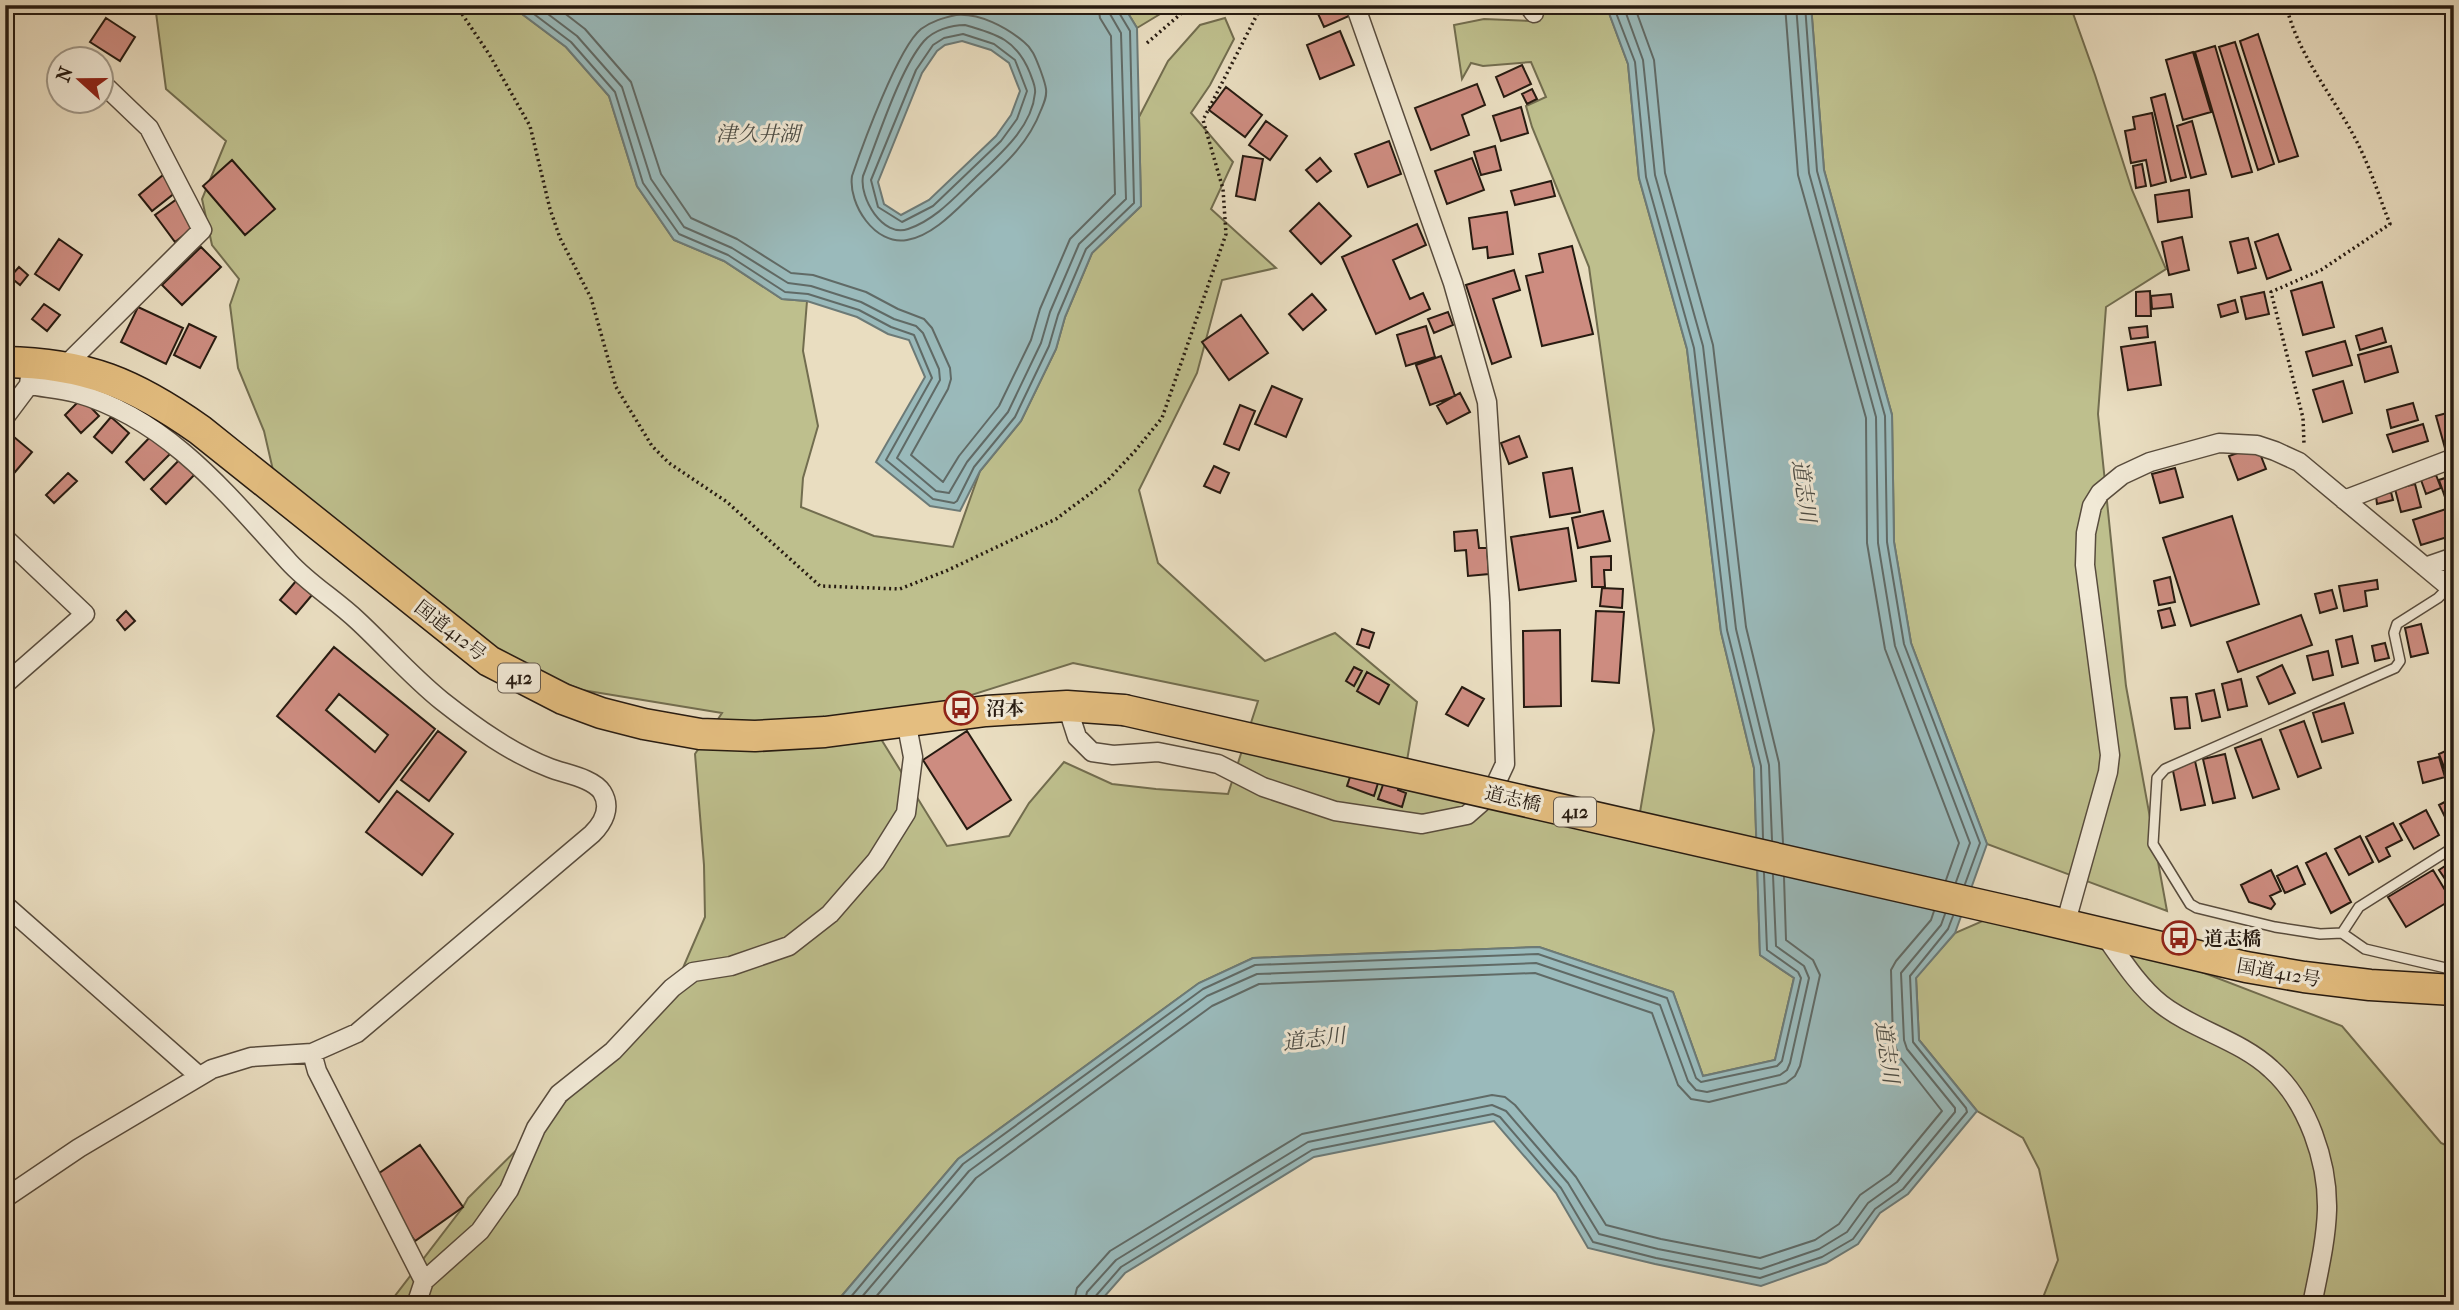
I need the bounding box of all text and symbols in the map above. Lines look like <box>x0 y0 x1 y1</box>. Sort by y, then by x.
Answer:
north arrow <box>46 46 116 116</box>
text: N <box>52 63 78 85</box>
water label: 津久井湖 <box>716 122 804 146</box>
water label: 道志川 <box>1788 458 1821 526</box>
street label: 国道412号 <box>410 596 491 666</box>
road number: 412 <box>498 664 540 692</box>
bus stop icon: 沼本 <box>942 689 980 727</box>
place label: 沼本 <box>986 698 1024 720</box>
street label: 道志橋 <box>1483 782 1543 816</box>
road number: 412 <box>1554 798 1596 826</box>
bus stop icon: 道志橋 <box>2160 919 2198 957</box>
place label: 道志橋 <box>2204 928 2261 950</box>
street label: 国道412号 <box>2235 955 2322 991</box>
water label: 道志川 <box>1871 1019 1904 1087</box>
water label: 道志川 <box>1281 1023 1349 1055</box>

